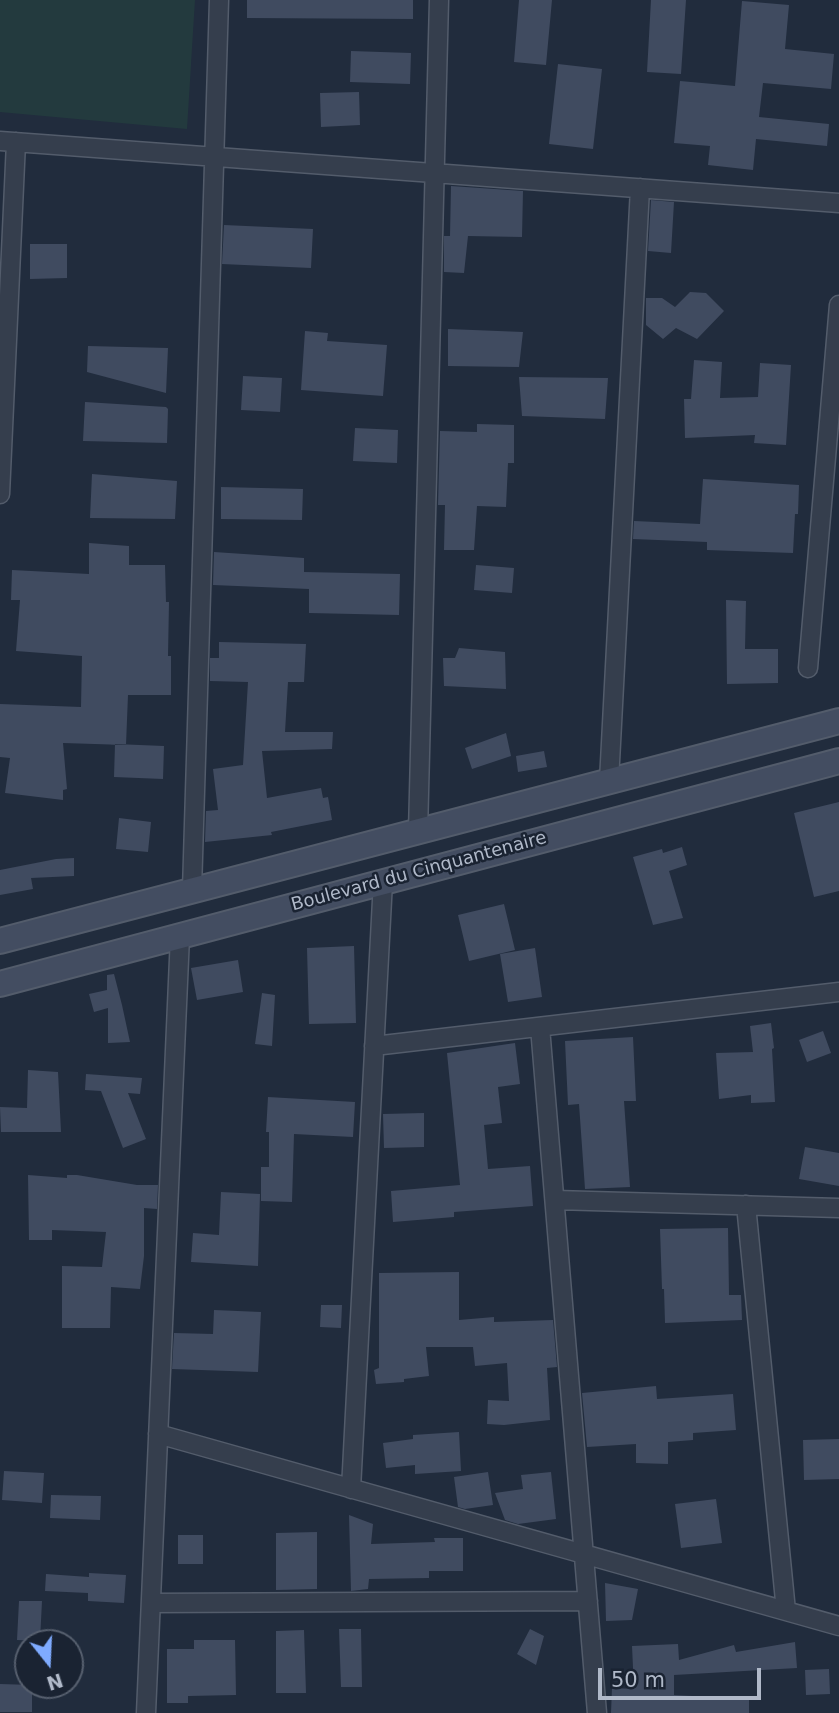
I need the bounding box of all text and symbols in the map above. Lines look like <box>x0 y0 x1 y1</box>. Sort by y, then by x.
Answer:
street label: Boulevard du Cinquantenaire <box>289 828 549 916</box>
north arrow <box>14 1629 84 1699</box>
scale bar <box>601 1654 764 1698</box>
text: 50 m <box>611 1668 665 1692</box>
text: N <box>44 1669 66 1695</box>

